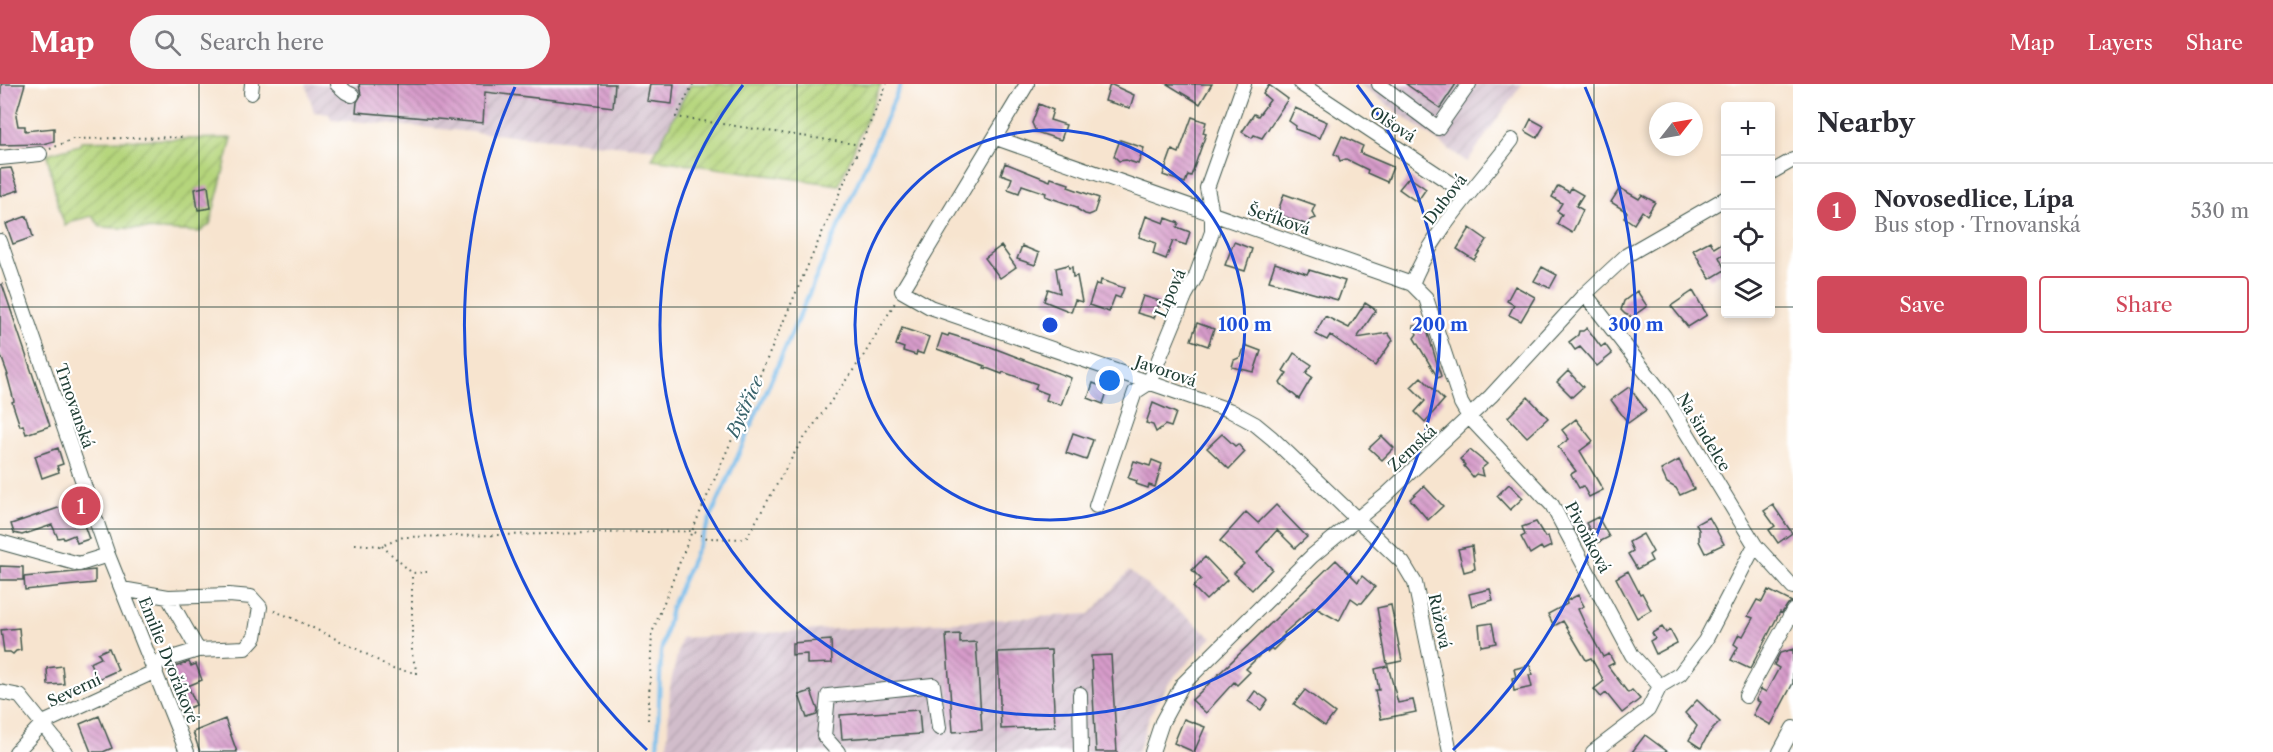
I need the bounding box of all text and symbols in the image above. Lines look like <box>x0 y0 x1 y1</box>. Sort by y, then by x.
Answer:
search box <box>130 15 550 69</box>
text: Map <box>30 25 94 59</box>
icon: search <box>151 26 184 59</box>
text: Search here <box>199 29 324 56</box>
text: Map <box>2010 30 2055 55</box>
text: Layers <box>2088 30 2153 55</box>
text: Share <box>2186 30 2243 55</box>
street label: Olšová <box>1366 102 1420 147</box>
north arrow <box>1649 102 1703 156</box>
map controls <box>1721 102 1775 318</box>
button: + <box>1721 102 1775 156</box>
text: Nearby <box>1817 107 1915 139</box>
button: − <box>1721 156 1775 210</box>
street label: Dubová <box>1419 169 1471 228</box>
text: Novosedlice, Lípa <box>1874 186 2074 213</box>
street label: Šeříková <box>1245 198 1314 239</box>
text: 1 <box>1832 199 1841 223</box>
text: 530 m <box>2191 199 2249 223</box>
button: locate <box>1721 210 1775 264</box>
text: Bus stop · Trnovanská <box>1874 213 2080 237</box>
button: layers <box>1721 264 1775 318</box>
street label: Lipová <box>1150 265 1190 320</box>
button: Save <box>1817 276 2027 333</box>
button: Share <box>2039 276 2249 333</box>
text: 100 m <box>1218 314 1272 336</box>
text: 200 m <box>1412 314 1468 336</box>
text: 300 m <box>1608 314 1664 336</box>
centre of rings <box>1040 315 1060 335</box>
street label: Javorová <box>1130 350 1200 391</box>
street label: Trnovanská <box>51 361 99 451</box>
your location <box>1095 366 1124 395</box>
water label: Bystřice <box>721 372 769 443</box>
street label: Na šindelce <box>1673 389 1735 475</box>
street label: Zemská <box>1384 420 1441 475</box>
pin: 1 <box>62 484 100 528</box>
street label: Pivoňková <box>1561 498 1615 577</box>
street label: Růžová <box>1424 592 1456 651</box>
street label: Emilie Dvořákové <box>134 594 204 726</box>
street label: Severní <box>44 669 104 711</box>

